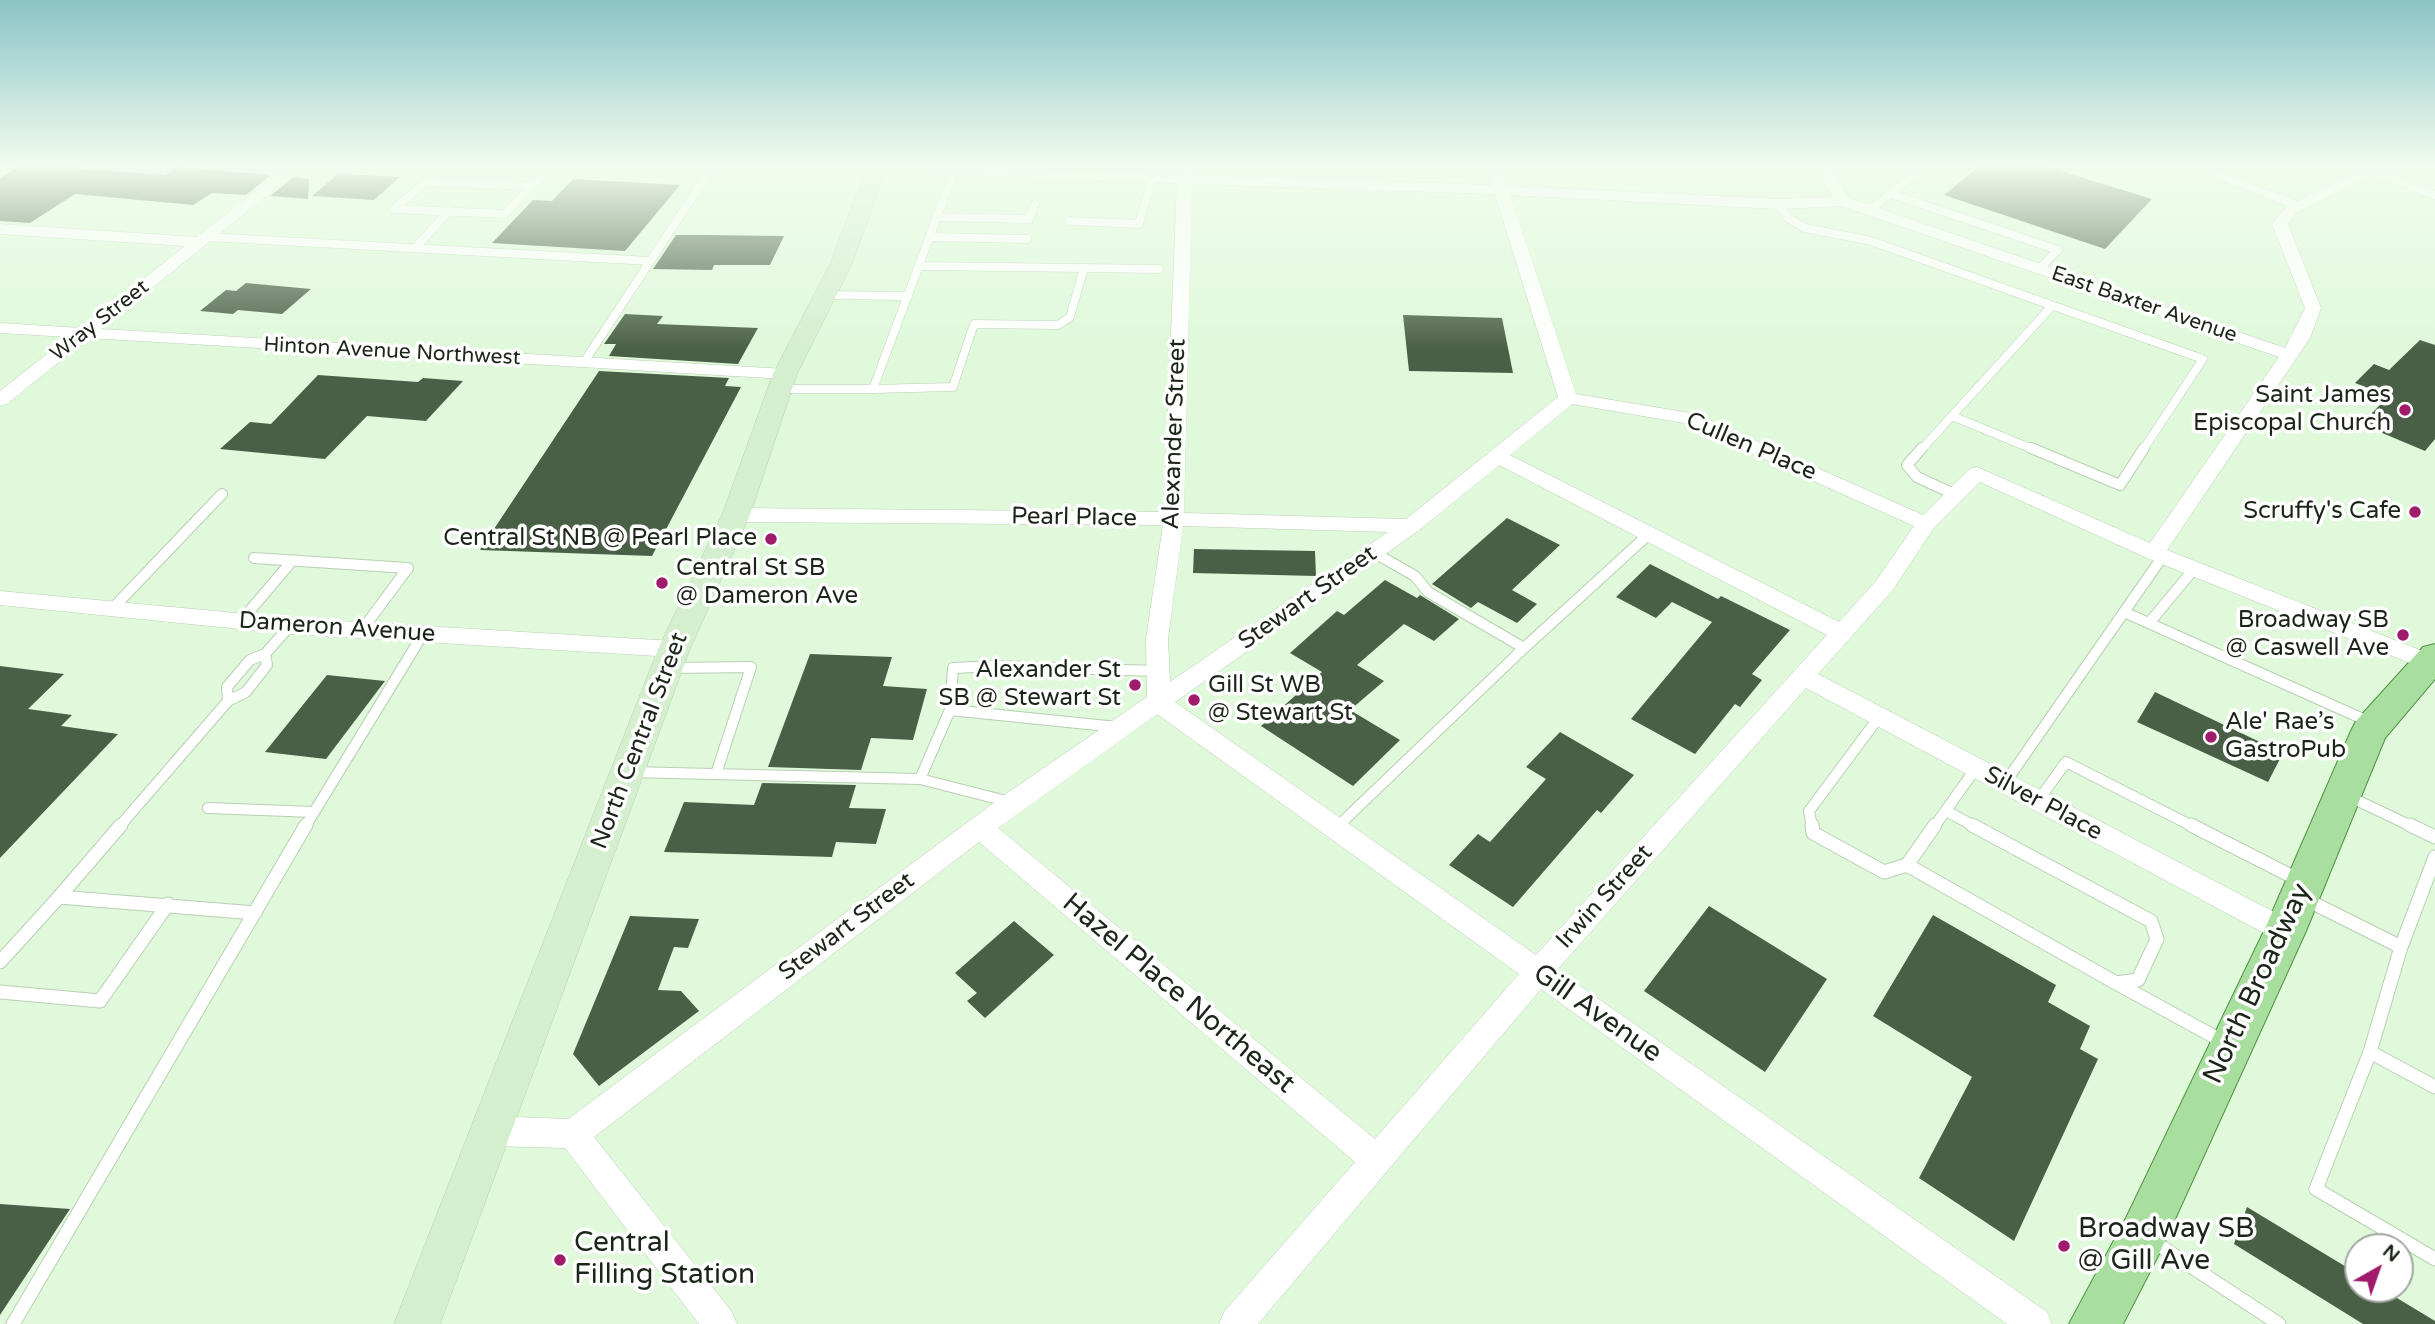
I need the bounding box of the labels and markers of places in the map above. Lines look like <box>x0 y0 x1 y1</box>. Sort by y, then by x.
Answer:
place label: Saint James Episcopal Church <box>2193 382 2391 438</box>
marker: Saint James Episcopal Church <box>2397 402 2413 418</box>
place label: Scruffy's Cafe <box>2243 498 2401 526</box>
marker: Scruffy's Cafe <box>2407 504 2423 520</box>
place label: Central St NB @ Pearl Place <box>443 525 757 553</box>
marker: Central St NB @ Pearl Place <box>763 531 779 547</box>
place label: Central St SB @ Dameron Ave <box>676 555 858 611</box>
marker: Central St SB @ Dameron Ave <box>654 575 670 591</box>
place label: Broadway SB @ Caswell Ave <box>2226 607 2389 663</box>
marker: Broadway SB @ Caswell Ave <box>2395 627 2411 643</box>
place label: Alexander St SB @ Stewart St <box>938 657 1121 713</box>
place label: Gill St WB @ Stewart St <box>1208 672 1353 728</box>
marker: Alexander St SB @ Stewart St <box>1127 677 1143 693</box>
marker: Gill St WB @ Stewart St <box>1186 692 1202 708</box>
place label: Ale' Rae’s GastroPub <box>2225 709 2346 765</box>
marker: Ale' Rae’s GastroPub <box>2203 729 2219 745</box>
place label: Broadway SB @ Gill Ave <box>2078 1213 2254 1279</box>
place label: Central Filling Station <box>574 1227 755 1293</box>
marker: Broadway SB @ Gill Ave <box>2056 1238 2072 1254</box>
marker: Central Filling Station <box>552 1252 568 1268</box>

